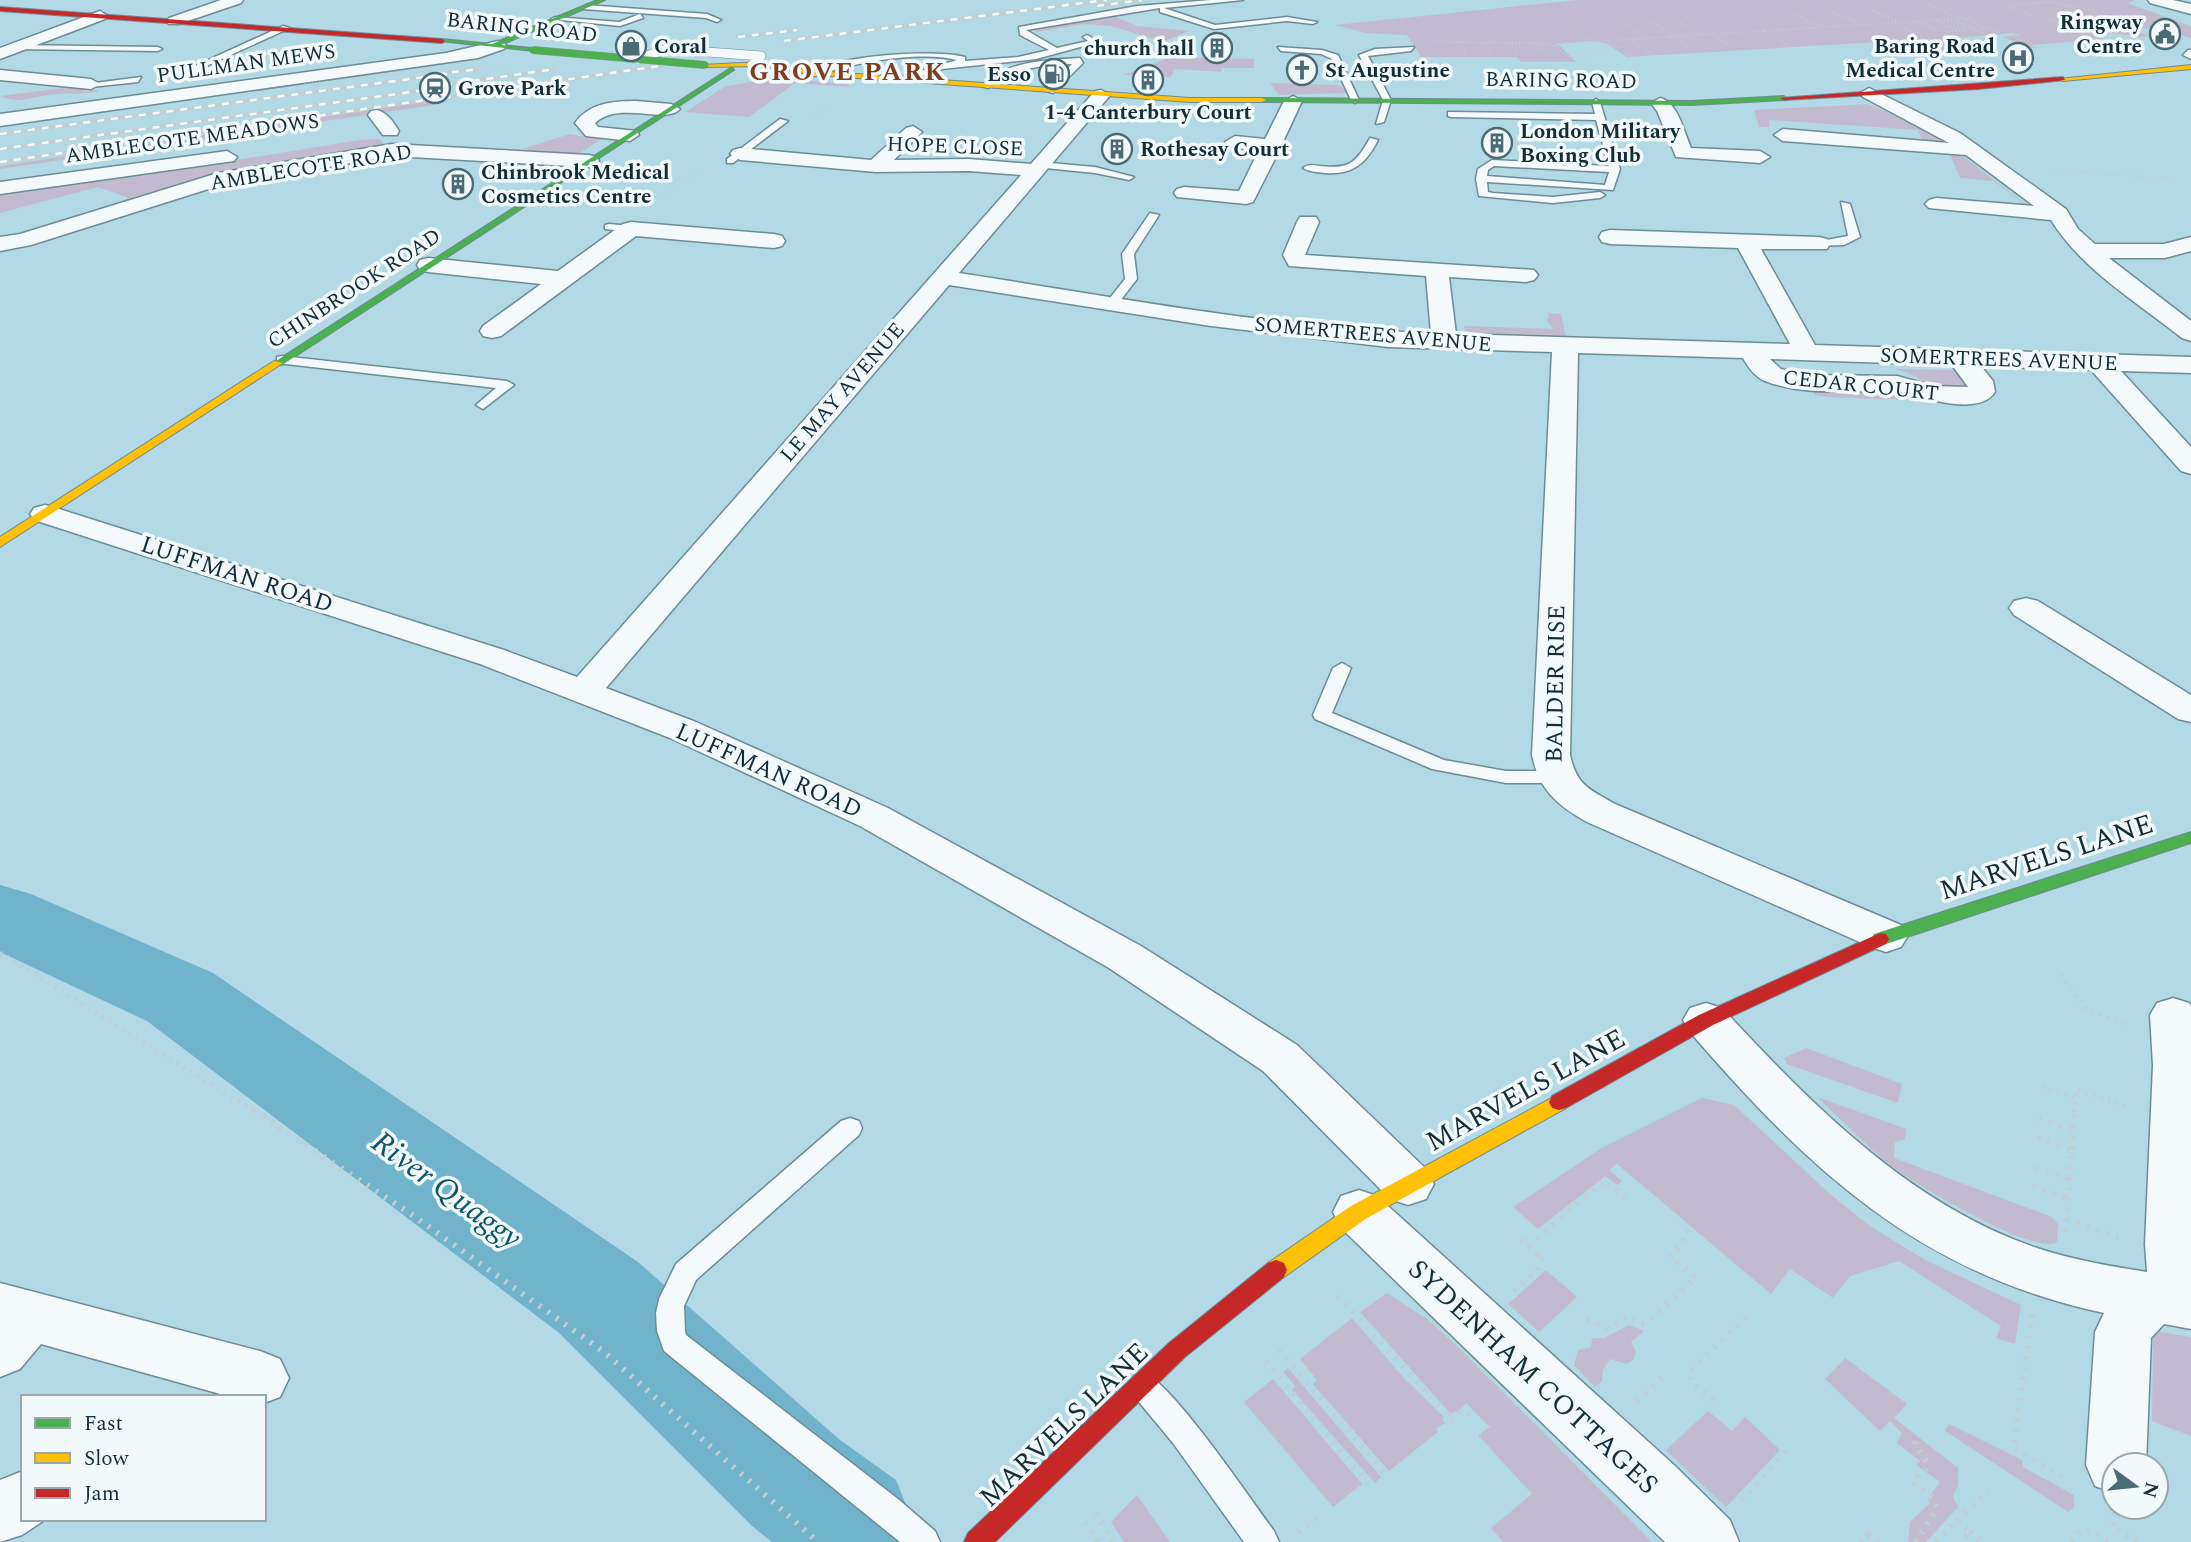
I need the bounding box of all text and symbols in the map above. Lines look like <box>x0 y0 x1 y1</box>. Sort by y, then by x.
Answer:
street label: BARING ROAD <box>445 4 599 52</box>
place label: Ringway Centre <box>2059 7 2143 63</box>
public building icon: Ringway Centre <box>2148 17 2182 51</box>
shop icon: Coral <box>614 29 648 63</box>
place label: Coral <box>654 31 707 63</box>
building icon: church hall <box>1200 31 1234 65</box>
place label: Baring Road Medical Centre <box>1845 31 1995 87</box>
place label: church hall <box>1084 33 1194 65</box>
street label: PULLMAN MEWS <box>155 36 337 92</box>
hospital icon: Baring Road Medical Centre <box>2001 41 2035 75</box>
district label: GROVE PARK <box>749 52 947 92</box>
church icon: St Augustine <box>1285 53 1319 87</box>
place label: St Augustine <box>1325 55 1450 87</box>
fuel station icon: Esso <box>1037 57 1071 91</box>
place label: Esso <box>987 59 1031 91</box>
building icon: 1-4 Canterbury Court <box>1131 63 1165 97</box>
street label: BARING ROAD <box>1485 64 1637 98</box>
station icon: Grove Park <box>418 71 452 105</box>
place label: Grove Park <box>458 73 567 105</box>
place label: 1-4 Canterbury Court <box>1044 97 1252 129</box>
street label: AMBLECOTE MEADOWS <box>63 105 321 173</box>
place label: London Military Boxing Club <box>1520 116 1681 172</box>
building icon: London Military Boxing Club <box>1480 126 1514 160</box>
street label: HOPE CLOSE <box>886 129 1024 165</box>
building icon: Rothesay Court <box>1100 132 1134 166</box>
place label: Rothesay Court <box>1140 134 1289 166</box>
street label: AMBLECOTE ROAD <box>208 136 414 200</box>
place label: Chinbrook Medical Cosmetics Centre <box>481 157 670 213</box>
building icon: Chinbrook Medical Cosmetics Centre <box>441 167 475 201</box>
street label: CHINBROOK ROAD <box>261 221 448 357</box>
street label: SOMERTREES AVENUE <box>1253 309 1493 361</box>
street label: LE MAY AVENUE <box>773 315 913 470</box>
street label: SOMERTREES AVENUE <box>1880 340 2118 380</box>
street label: CEDAR COURT <box>1782 362 1940 410</box>
street label: LUFFMAN ROAD <box>136 527 338 623</box>
street label: BALDER RISE <box>1537 605 1575 763</box>
street label: LUFFMAN ROAD <box>670 714 868 828</box>
street label: MARVELS LANE <box>1934 803 2159 912</box>
street label: MARVELS LANE <box>1418 1018 1633 1163</box>
water label: River Quaggy <box>361 1119 531 1262</box>
street label: SYDENHAM COTTAGES <box>1398 1249 1668 1505</box>
street label: MARVELS LANE <box>969 1332 1159 1518</box>
legend <box>21 1395 266 1521</box>
text: Fast <box>84 1408 123 1440</box>
text: Slow <box>84 1443 130 1475</box>
north arrow <box>2100 1451 2170 1521</box>
text: Jam <box>84 1478 120 1510</box>
text: N <box>2134 1479 2166 1501</box>

